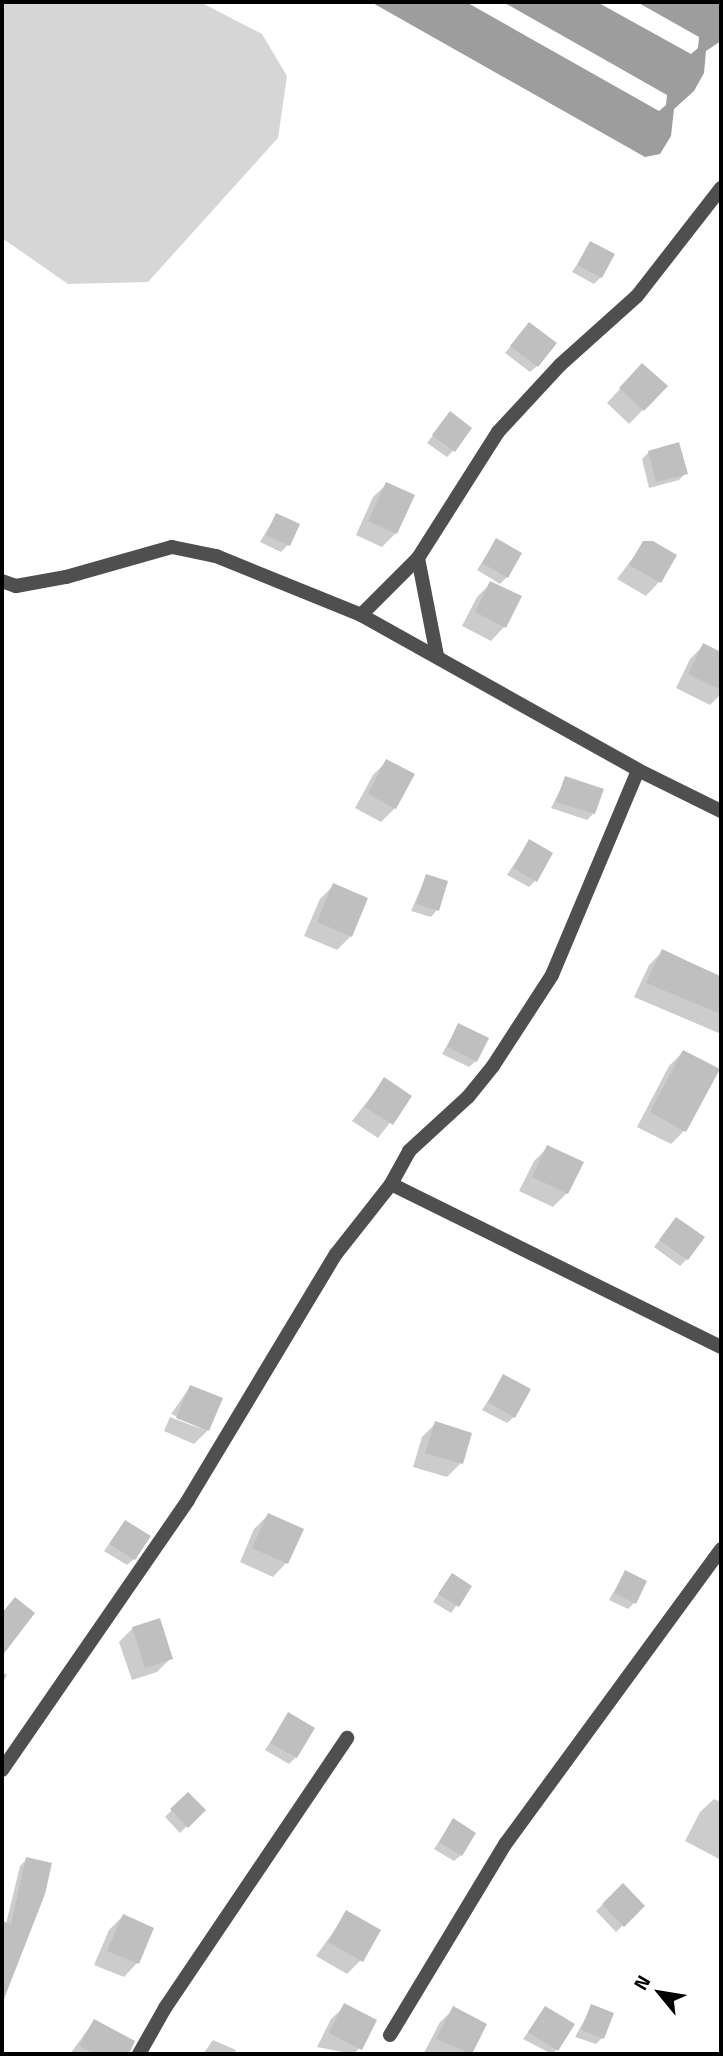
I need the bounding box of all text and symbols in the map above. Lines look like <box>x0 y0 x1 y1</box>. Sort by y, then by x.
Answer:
north arrow <box>625 1958 695 2028</box>
text: N <box>626 1969 657 1995</box>

